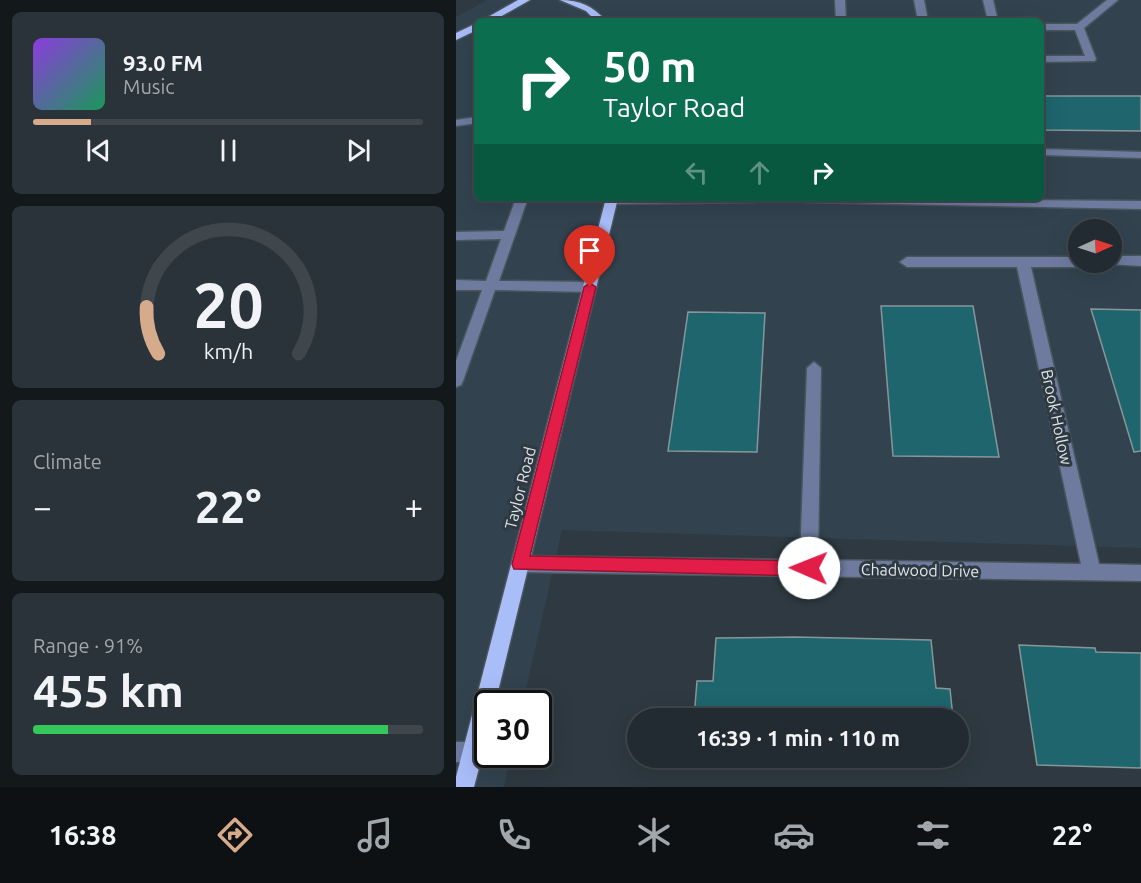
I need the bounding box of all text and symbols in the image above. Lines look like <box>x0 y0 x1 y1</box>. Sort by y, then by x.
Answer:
icon: right <box>504 42 582 120</box>
text: 50 m <box>603 43 697 90</box>
text: 93.0 FM <box>123 50 203 75</box>
text: Music <box>123 75 175 98</box>
text: Taylor Road <box>603 92 745 122</box>
icon: previous <box>82 134 115 167</box>
icon: pause <box>212 134 245 167</box>
icon: next <box>342 134 375 167</box>
icon: left <box>680 156 713 189</box>
icon: ahead <box>743 156 776 189</box>
icon: right <box>806 156 839 189</box>
north arrow <box>1068 219 1122 273</box>
map controls <box>1068 219 1122 273</box>
pin <box>564 225 615 287</box>
icon: arrive <box>573 234 606 267</box>
text: 20 <box>193 270 263 340</box>
text: km/h <box>203 339 253 363</box>
street label: Brook Hollow <box>1038 368 1076 467</box>
street label: Taylor Road <box>501 445 539 531</box>
text: Climate <box>33 450 102 473</box>
text: 22° <box>195 481 261 532</box>
text: − <box>33 488 52 525</box>
text: + <box>404 488 423 525</box>
position arrow <box>777 536 841 600</box>
street label: Chadwood Drive <box>861 560 979 580</box>
text: Range · 91% <box>33 634 143 657</box>
text: 455 km <box>33 665 184 716</box>
speed limit sign: 30 <box>474 690 552 768</box>
text: 16:39 · 1 min · 110 m <box>696 725 900 750</box>
icon: directions <box>214 814 256 856</box>
icon: music <box>354 814 396 856</box>
icon: phone <box>493 814 535 856</box>
icon: climate <box>633 814 675 856</box>
icon: car <box>773 814 815 856</box>
icon: filters <box>912 814 954 856</box>
text: 16:38 <box>49 820 116 850</box>
text: 22° <box>1052 820 1092 850</box>

